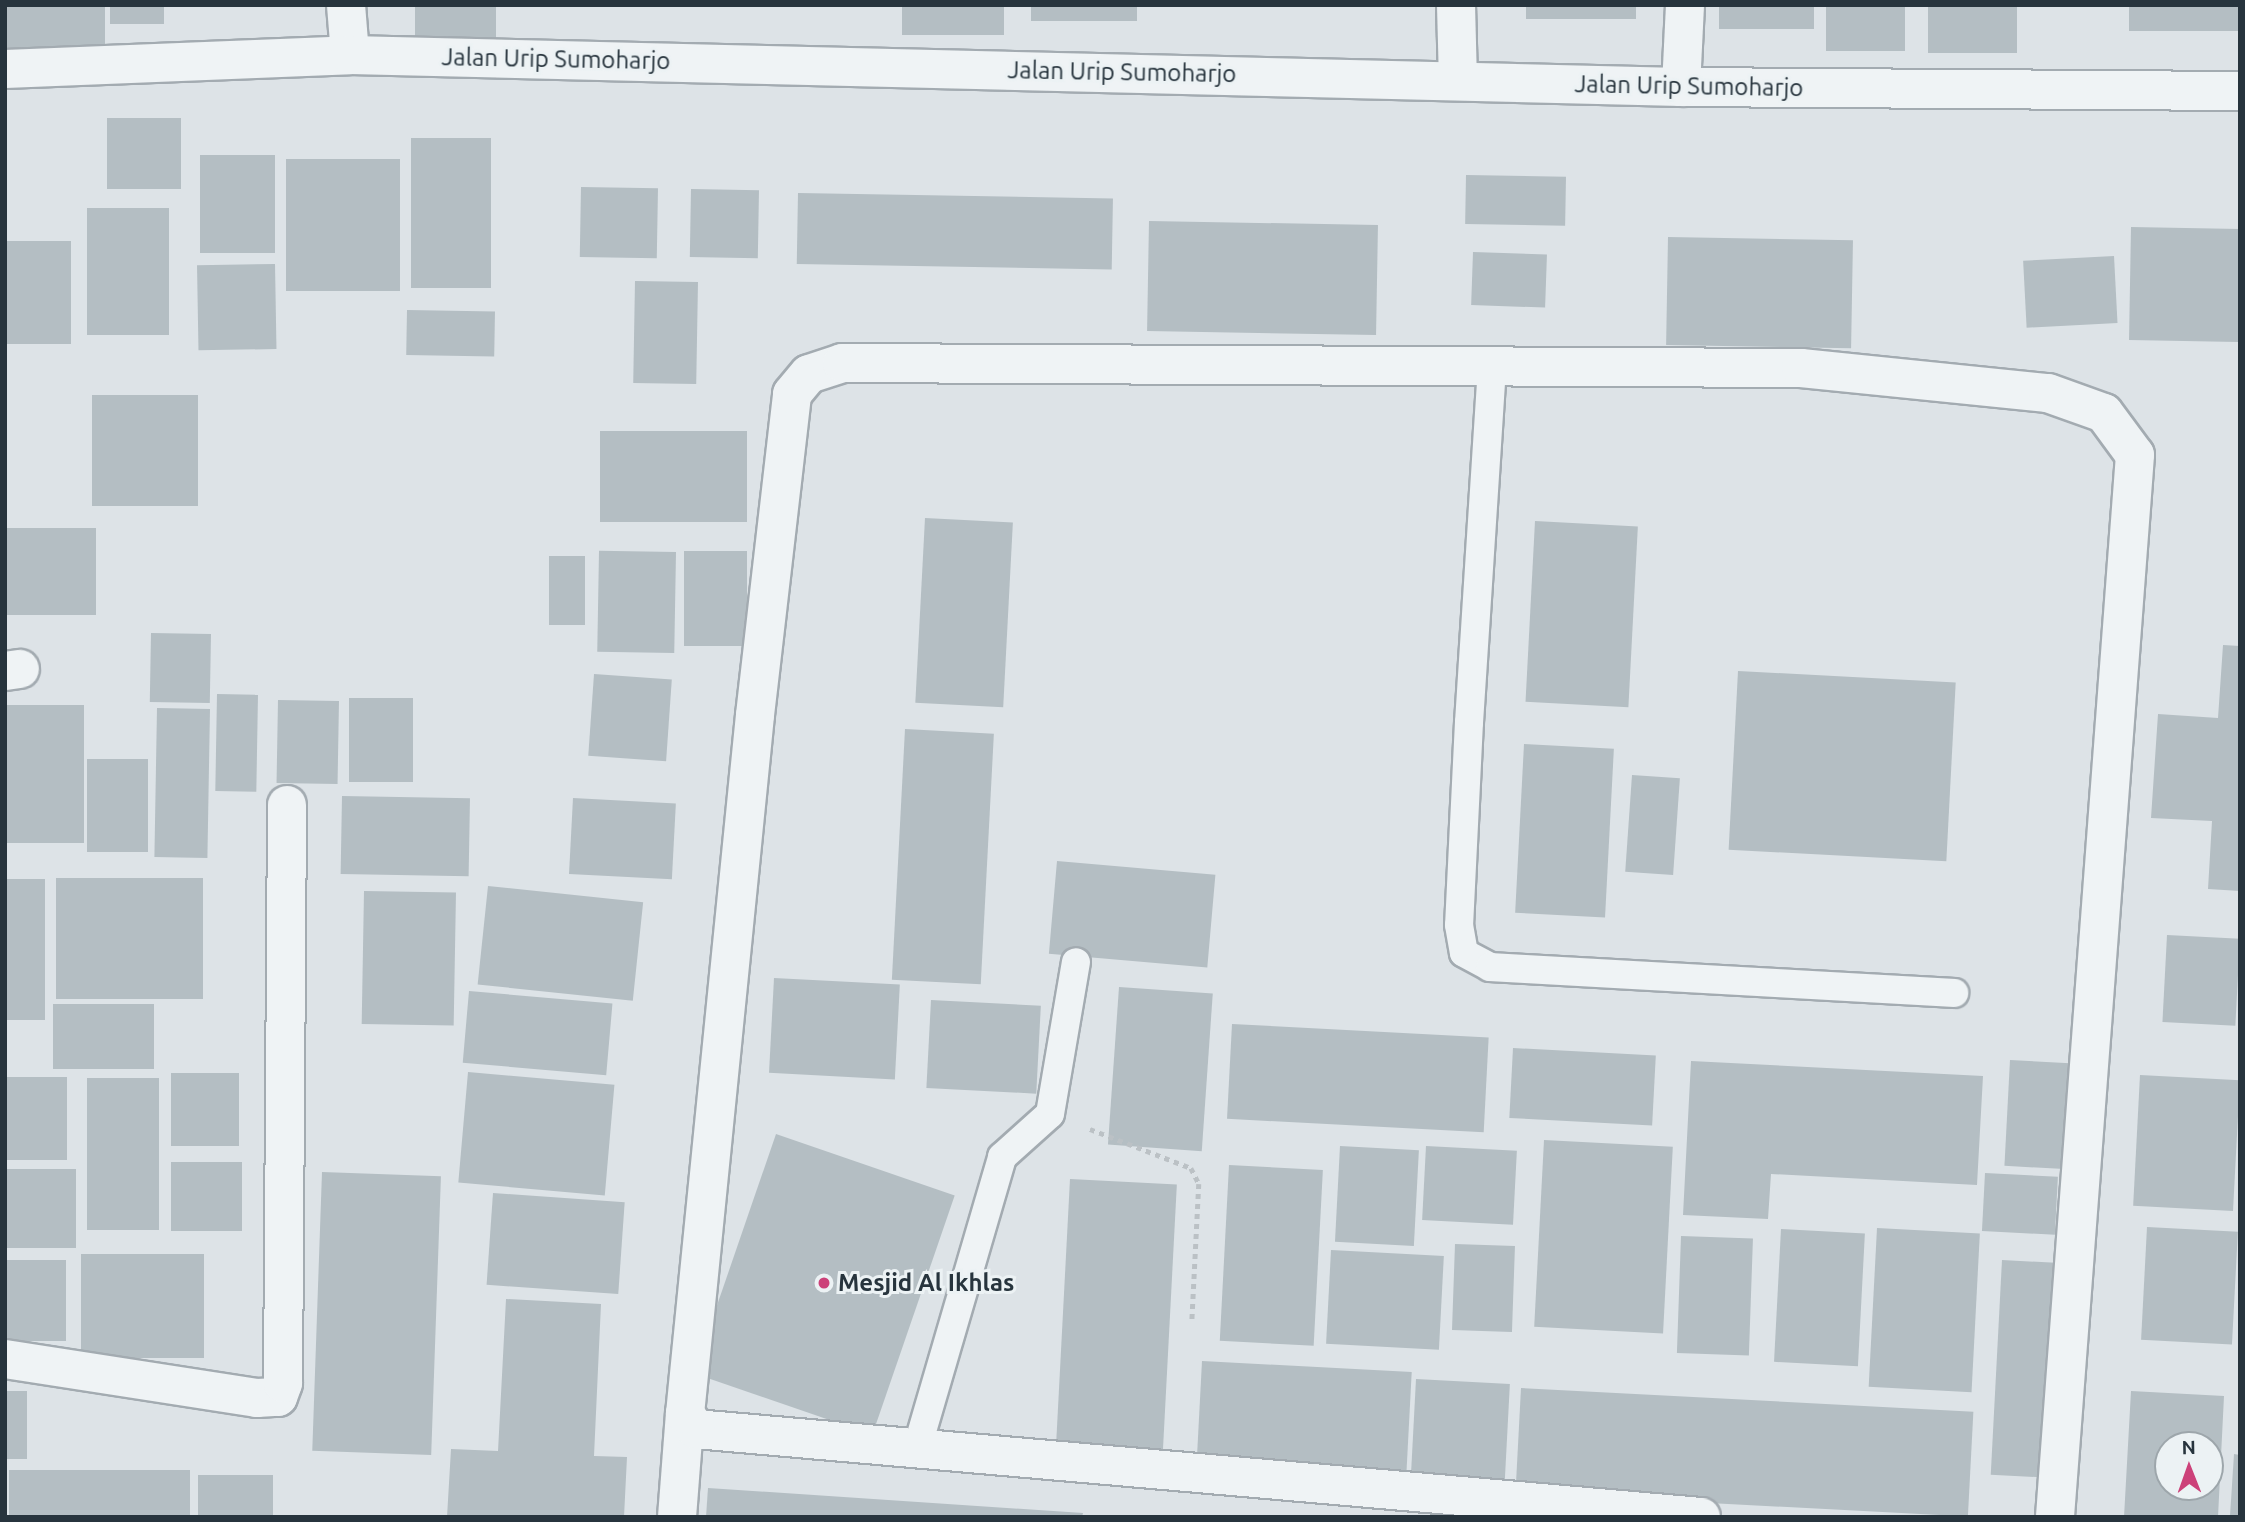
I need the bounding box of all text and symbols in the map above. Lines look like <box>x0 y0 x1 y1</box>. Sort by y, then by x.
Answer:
street label: Jalan Urip Sumoharjo <box>441 43 671 75</box>
street label: Jalan Urip Sumoharjo <box>1007 56 1237 88</box>
street label: Jalan Urip Sumoharjo <box>1574 70 1804 102</box>
place label: Mesjid Al Ikhlas <box>838 1269 1014 1297</box>
marker: Mesjid Al Ikhlas <box>816 1275 832 1291</box>
north arrow <box>2154 1431 2224 1501</box>
text: N <box>2181 1436 2196 1458</box>

